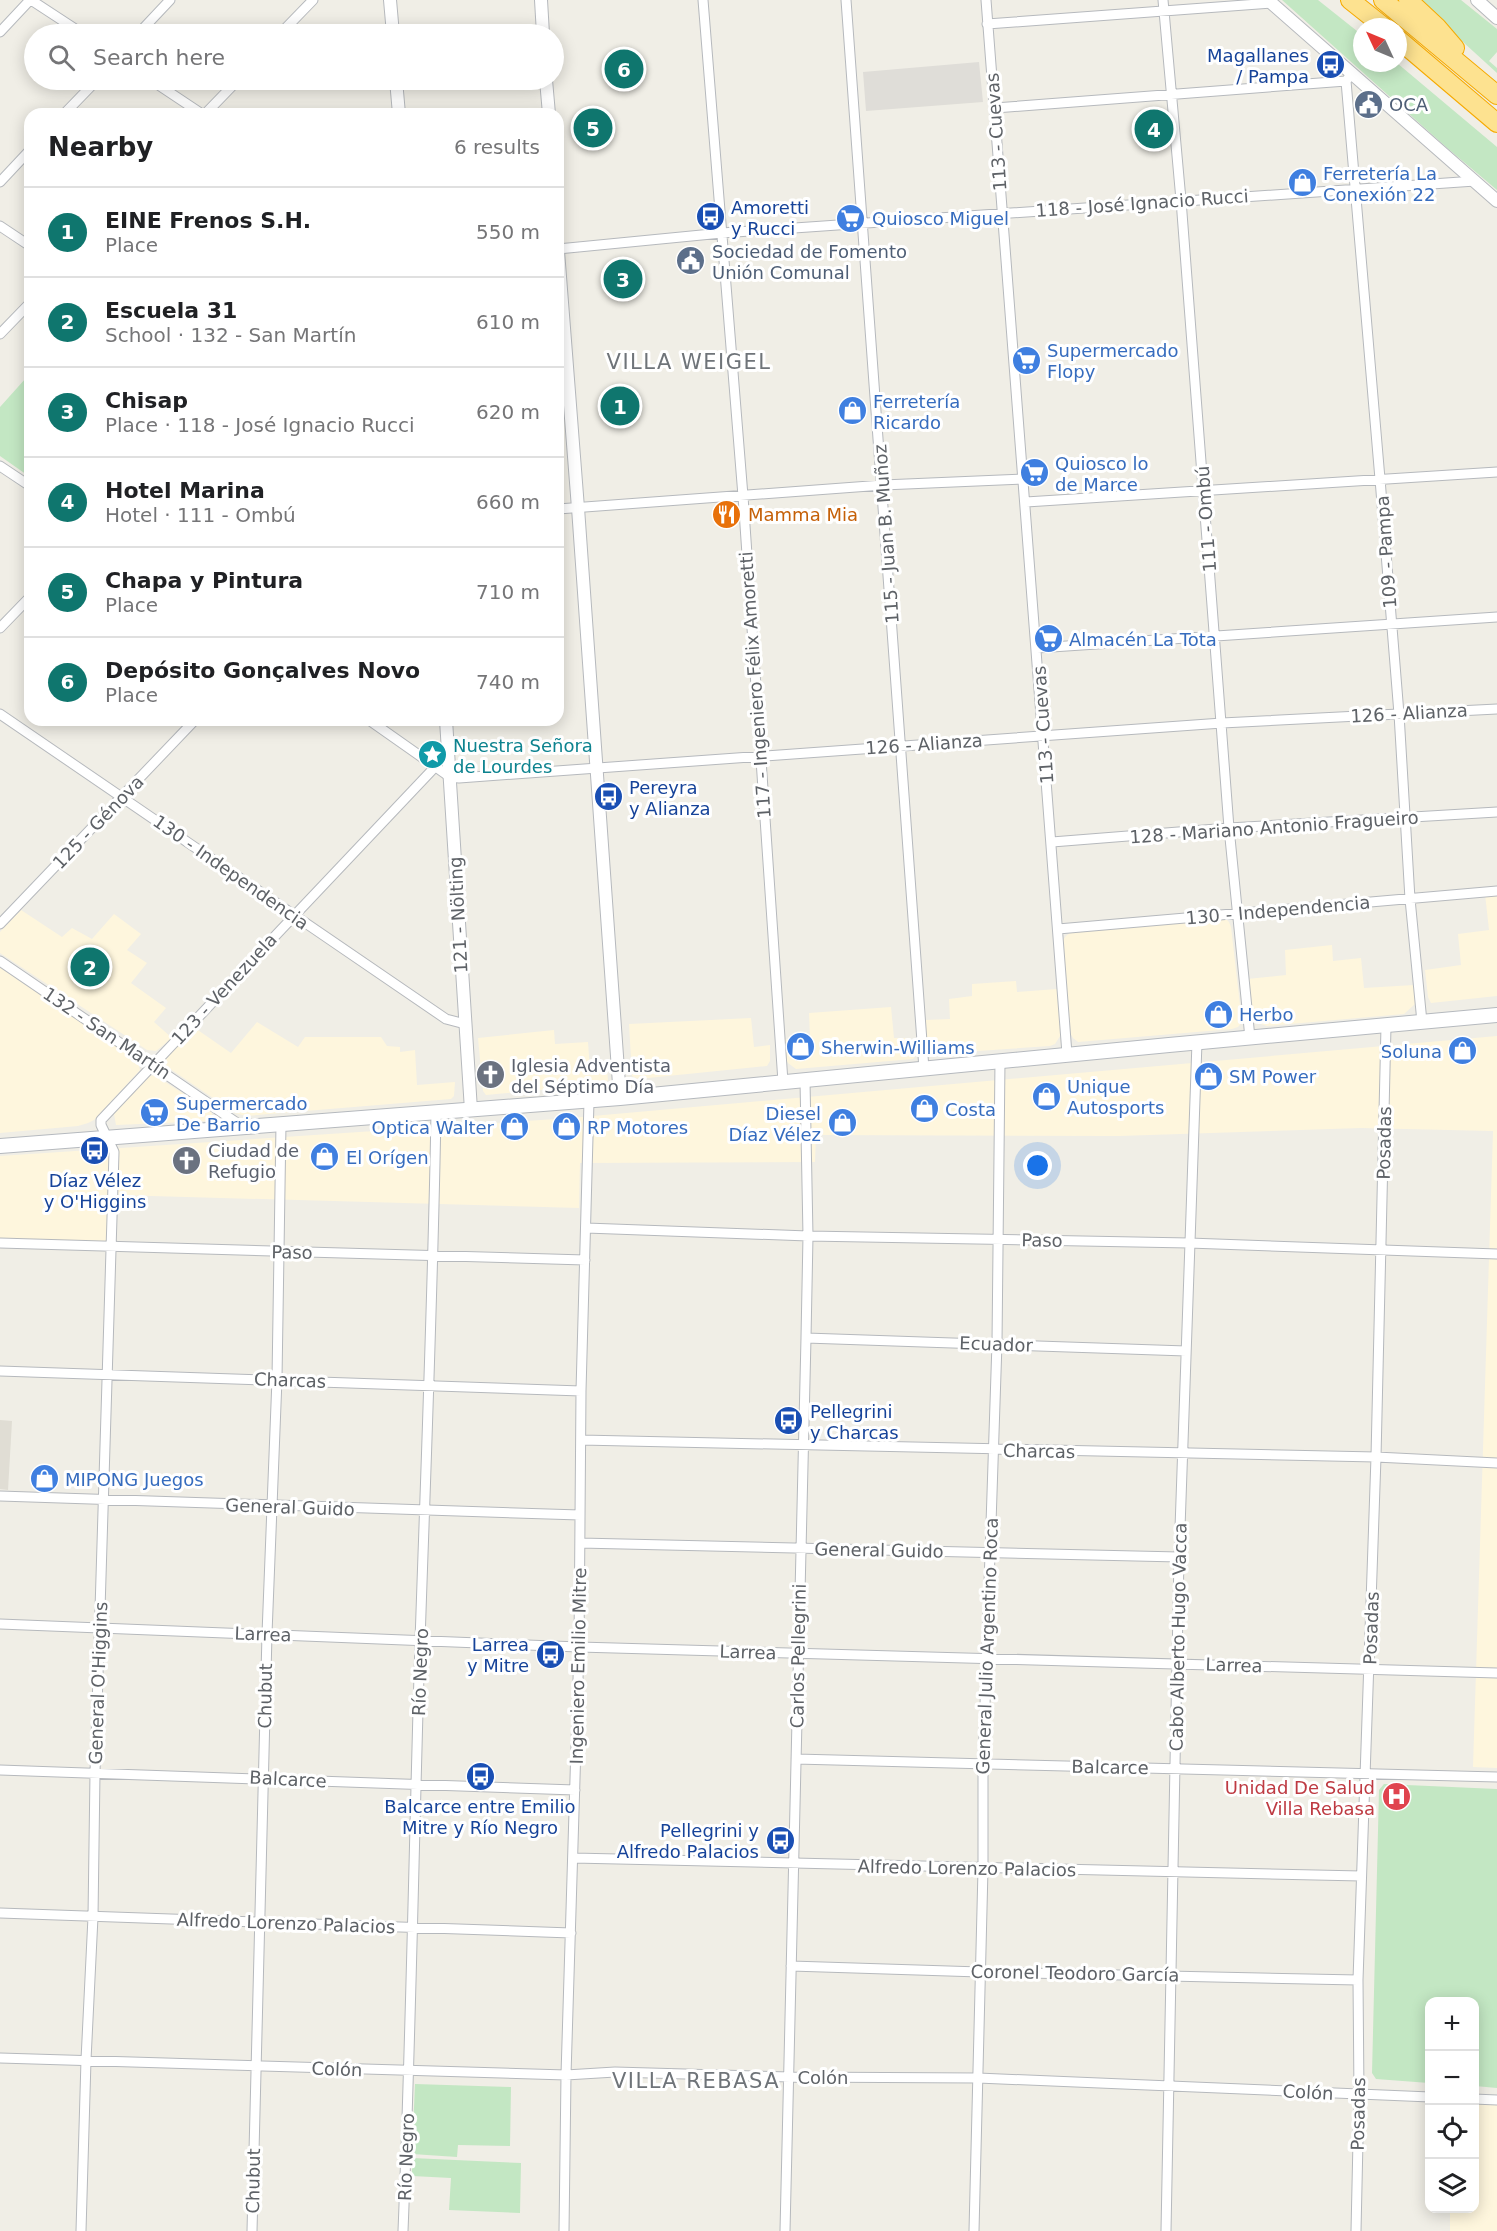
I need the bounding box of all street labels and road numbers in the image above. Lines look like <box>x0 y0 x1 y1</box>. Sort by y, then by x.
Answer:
street label: 113 - Cuevas <box>981 72 1011 192</box>
street label: 118 - José Ignacio Rucci <box>1035 185 1249 221</box>
street label: 115 - Juan B. Muñoz <box>869 444 903 624</box>
street label: 111 - Ombú <box>1192 465 1220 573</box>
street label: 109 - Pampa <box>1372 495 1400 609</box>
street label: 117 - Ingeniero Félix Amoretti <box>735 551 775 819</box>
street label: 113 - Cuevas <box>1028 665 1058 785</box>
street label: 126 - Alianza <box>1350 699 1468 727</box>
street label: 126 - Alianza <box>865 729 983 759</box>
street label: 125 - Génova <box>48 771 148 873</box>
street label: 128 - Mariano Antonio Fragueiro <box>1129 806 1419 848</box>
street label: 130 - Independencia <box>149 810 313 934</box>
street label: 121 - Nölting <box>444 856 472 974</box>
street label: 130 - Independencia <box>1185 891 1371 929</box>
street label: 123 - Venezuela <box>167 929 281 1049</box>
street label: 132 - San Martín <box>39 983 175 1083</box>
street label: Posadas <box>1373 1106 1395 1180</box>
street label: Paso <box>1021 1229 1063 1251</box>
street label: Paso <box>271 1241 313 1263</box>
street label: Ecuador <box>959 1332 1034 1356</box>
street label: Charcas <box>253 1368 327 1392</box>
street label: Charcas <box>1003 1440 1075 1462</box>
street label: General Guido <box>225 1494 355 1520</box>
street label: General Julio Argentino Roca <box>972 1517 1002 1775</box>
street label: Cabo Alberto Hugo Vacca <box>1166 1523 1190 1751</box>
street label: General Guido <box>814 1538 944 1562</box>
street label: Ingeniero Emilio Mitre <box>566 1567 590 1765</box>
street label: Carlos Pellegrini <box>786 1583 810 1729</box>
street label: Posadas <box>1359 1591 1383 1665</box>
street label: General O'Higgins <box>85 1601 111 1765</box>
street label: Larrea <box>234 1623 292 1645</box>
street label: Río Negro <box>408 1628 432 1716</box>
street label: Larrea <box>719 1641 777 1663</box>
street label: Larrea <box>1205 1654 1263 1676</box>
street label: Chubut <box>254 1663 276 1729</box>
street label: Balcarce <box>1071 1756 1149 1778</box>
street label: Balcarce <box>249 1766 327 1792</box>
street label: Alfredo Lorenzo Palacios <box>857 1856 1077 1880</box>
street label: Alfredo Lorenzo Palacios <box>176 1909 396 1937</box>
street label: Coronel Teodoro García <box>970 1961 1180 1985</box>
street label: Colón <box>311 2058 363 2080</box>
street label: Colón <box>797 2067 849 2088</box>
street label: Posadas <box>1347 2077 1369 2151</box>
street label: Colón <box>1282 2080 1334 2104</box>
street label: Río Negro <box>394 2113 418 2201</box>
street label: Chubut <box>242 2148 264 2214</box>

